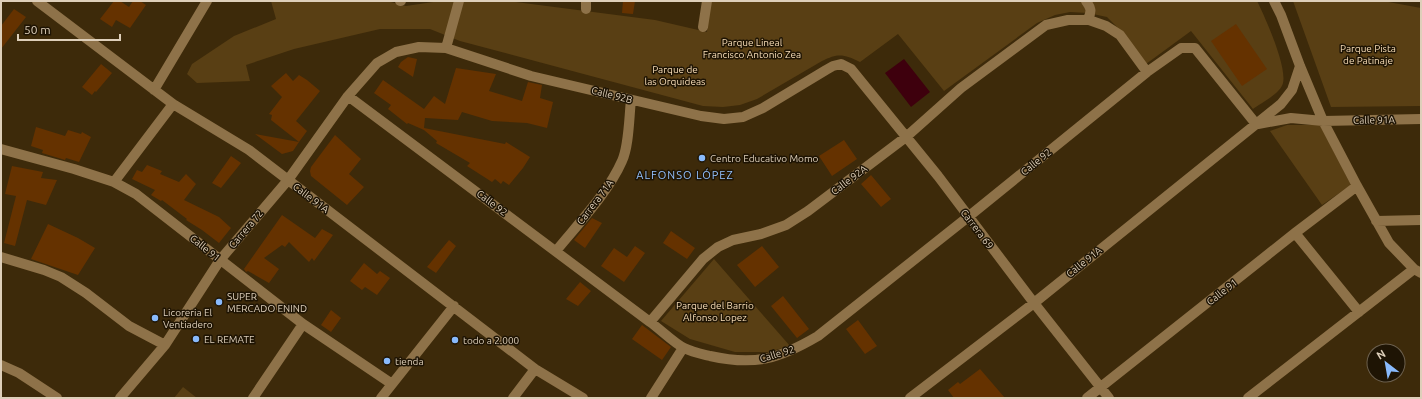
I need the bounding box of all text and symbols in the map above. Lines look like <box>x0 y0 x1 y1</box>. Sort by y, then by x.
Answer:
scale bar <box>18 16 120 42</box>
text: 50 m <box>24 23 51 36</box>
park label: Parque Lineal Francisco Antonio Zea <box>703 37 801 60</box>
park label: Parque Pista de Patinaje <box>1340 43 1396 66</box>
park label: Parque de las Orquideas <box>645 64 705 87</box>
street label: Calle 92B <box>590 85 634 105</box>
street label: Calle 91A <box>1353 114 1396 126</box>
street label: Calle 92 <box>1019 147 1053 177</box>
marker: Centro Educativo Momo <box>697 153 707 163</box>
place label: Centro Educativo Momo <box>710 153 819 164</box>
street label: Calle 92A <box>829 163 870 197</box>
district label: ALFONSO LÓPEZ <box>636 168 734 181</box>
street label: Carrera 71A <box>575 177 616 227</box>
street label: Calle 91A <box>291 181 332 215</box>
street label: Calle 92 <box>474 188 510 218</box>
street label: Carrera 69 <box>959 207 995 251</box>
street label: Carrera 72 <box>227 208 265 250</box>
street label: Calle 91 <box>188 233 222 263</box>
street label: Calle 91A <box>1064 244 1104 280</box>
street label: Calle 91 <box>1205 277 1239 307</box>
place label: SUPER MERCADO ENIND <box>227 291 307 314</box>
marker: SUPER MERCADO ENIND <box>214 297 224 307</box>
park label: Parque del Barrio Alfonso Lopez <box>676 300 754 323</box>
place label: Licoreria El Ventiadero <box>163 307 213 330</box>
marker: Licoreria El Ventiadero <box>150 313 160 323</box>
marker: EL REMATE <box>191 334 201 344</box>
place label: EL REMATE <box>204 334 255 345</box>
marker: todo a 2.000 <box>450 335 460 345</box>
place label: todo a 2.000 <box>463 335 520 346</box>
north arrow <box>1366 343 1406 383</box>
street label: Calle 92 <box>758 344 796 364</box>
text: N <box>1374 347 1387 362</box>
marker: tienda <box>382 356 392 366</box>
place label: tienda <box>395 356 424 367</box>

